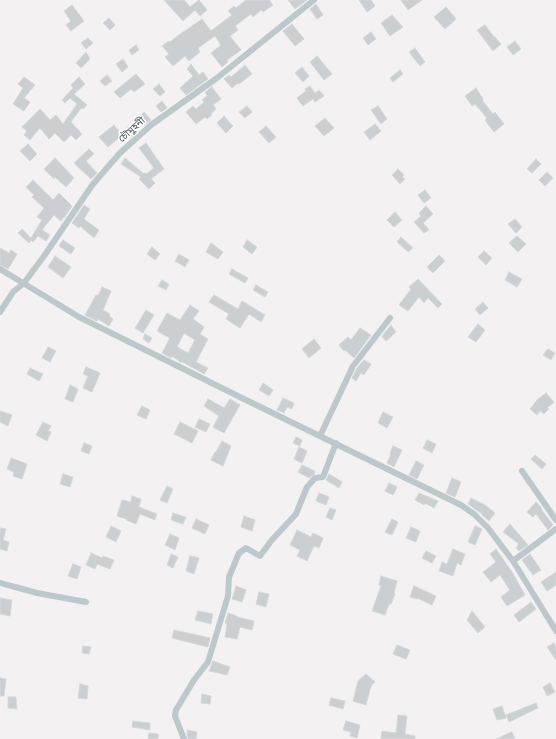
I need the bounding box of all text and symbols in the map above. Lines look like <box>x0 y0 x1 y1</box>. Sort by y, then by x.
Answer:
street label: চৌমুহনী <box>116 115 148 145</box>

